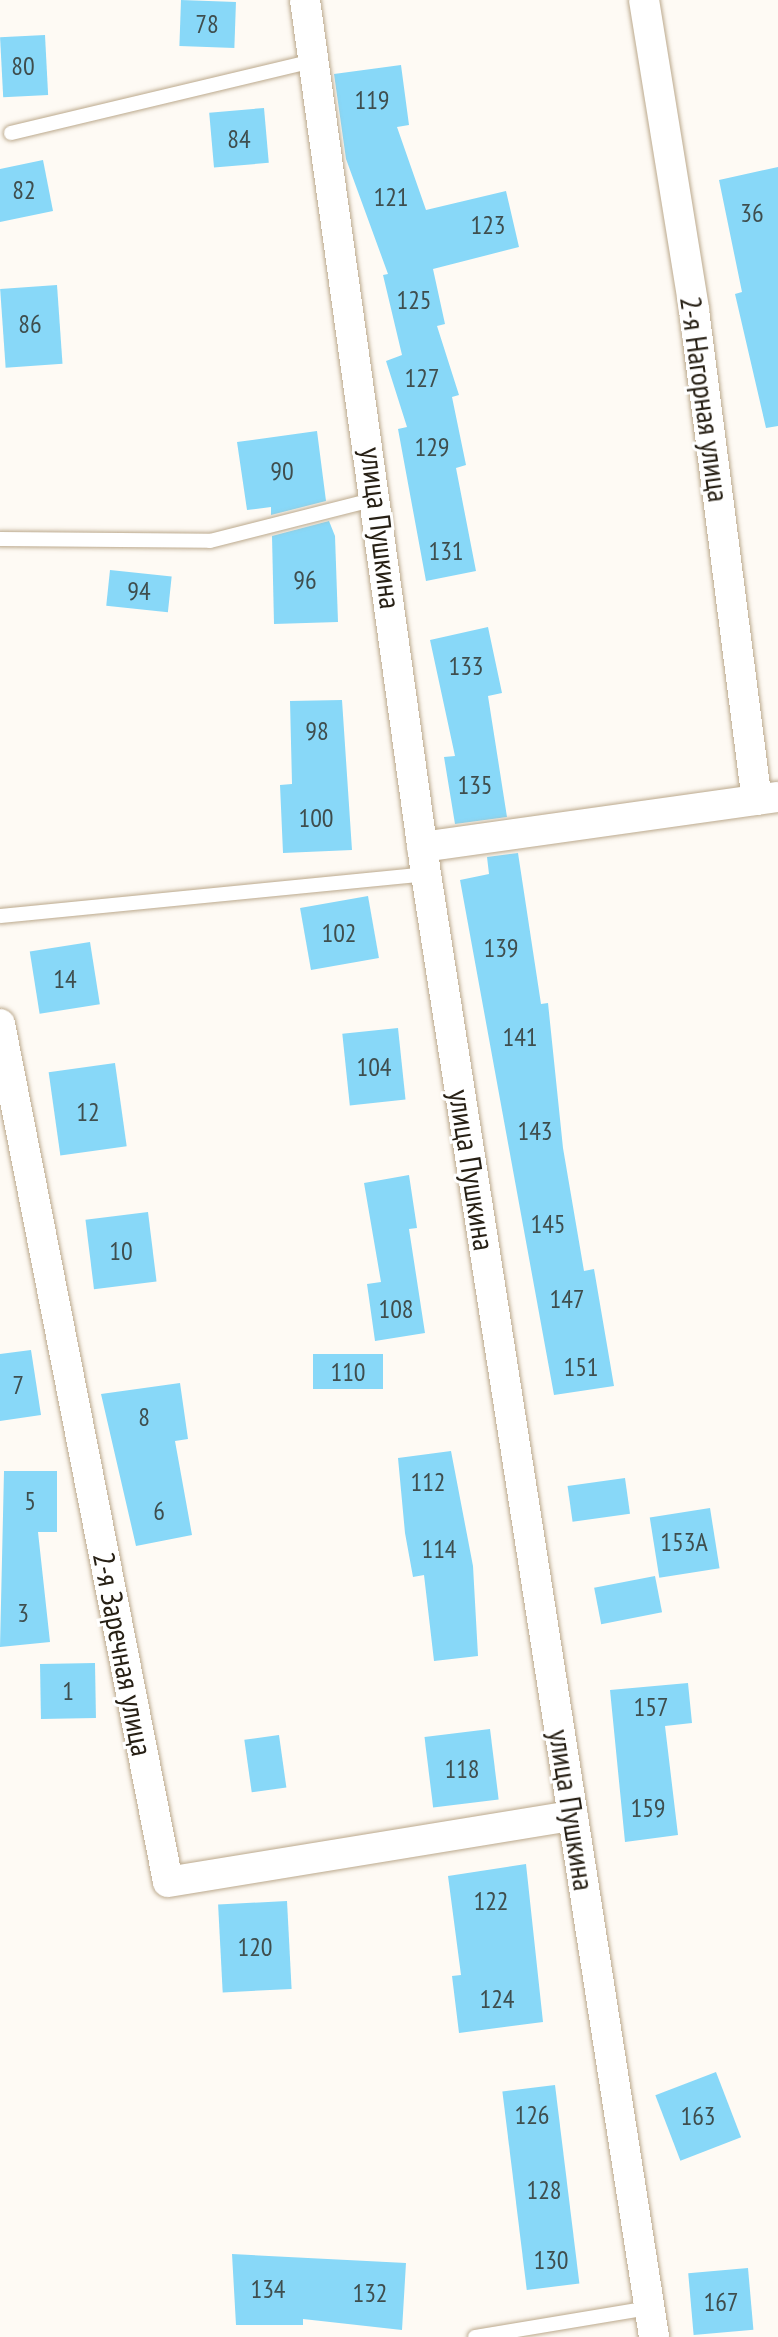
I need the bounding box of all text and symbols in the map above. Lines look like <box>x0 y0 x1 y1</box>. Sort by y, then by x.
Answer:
house number: 78 <box>195 8 219 40</box>
house number: 80 <box>11 50 35 82</box>
house number: 119 <box>354 84 390 116</box>
house number: 84 <box>227 123 251 155</box>
house number: 82 <box>12 174 36 206</box>
house number: 121 <box>373 181 409 213</box>
house number: 36 <box>740 197 764 229</box>
house number: 123 <box>470 209 506 241</box>
house number: 125 <box>396 284 432 316</box>
street label: 2-я Нагорная улица <box>673 294 737 504</box>
house number: 86 <box>18 308 42 340</box>
house number: 127 <box>404 362 440 394</box>
house number: 129 <box>414 431 450 463</box>
street label: улица Пушкина <box>353 445 409 611</box>
house number: 90 <box>270 455 294 487</box>
house number: 131 <box>428 535 464 567</box>
house number: 96 <box>293 564 317 596</box>
house number: 94 <box>127 575 151 607</box>
house number: 133 <box>448 650 484 682</box>
house number: 98 <box>305 715 329 747</box>
house number: 135 <box>457 769 493 801</box>
house number: 100 <box>298 802 334 834</box>
house number: 102 <box>321 917 357 949</box>
house number: 139 <box>483 932 519 964</box>
house number: 14 <box>53 963 77 995</box>
house number: 141 <box>502 1021 538 1053</box>
house number: 104 <box>356 1051 392 1083</box>
street label: улица Пушкина <box>442 1087 502 1253</box>
house number: 12 <box>76 1096 100 1128</box>
house number: 143 <box>517 1115 553 1147</box>
house number: 145 <box>530 1208 566 1240</box>
house number: 10 <box>109 1235 133 1267</box>
house number: 147 <box>549 1283 585 1315</box>
house number: 108 <box>378 1293 414 1325</box>
house number: 151 <box>563 1351 599 1383</box>
house number: 110 <box>330 1356 366 1388</box>
house number: 7 <box>12 1369 24 1401</box>
house number: 8 <box>138 1401 150 1433</box>
house number: 112 <box>410 1466 446 1498</box>
house number: 5 <box>24 1485 36 1517</box>
house number: 6 <box>153 1495 165 1527</box>
house number: 153А <box>660 1526 708 1558</box>
house number: 114 <box>421 1533 457 1565</box>
street label: 2-я Заречная улица <box>86 1549 160 1759</box>
house number: 3 <box>17 1597 29 1629</box>
house number: 1 <box>62 1675 74 1707</box>
house number: 157 <box>633 1691 669 1723</box>
street label: улица Пушкина <box>542 1727 602 1893</box>
house number: 118 <box>444 1753 480 1785</box>
house number: 159 <box>630 1792 666 1824</box>
house number: 122 <box>473 1885 509 1917</box>
house number: 120 <box>237 1931 273 1963</box>
house number: 124 <box>479 1983 515 2015</box>
house number: 126 <box>514 2099 550 2131</box>
house number: 163 <box>680 2100 716 2132</box>
house number: 128 <box>526 2174 562 2206</box>
house number: 130 <box>533 2244 569 2276</box>
house number: 134 <box>250 2273 286 2305</box>
house number: 132 <box>352 2277 388 2309</box>
house number: 167 <box>703 2286 739 2318</box>

